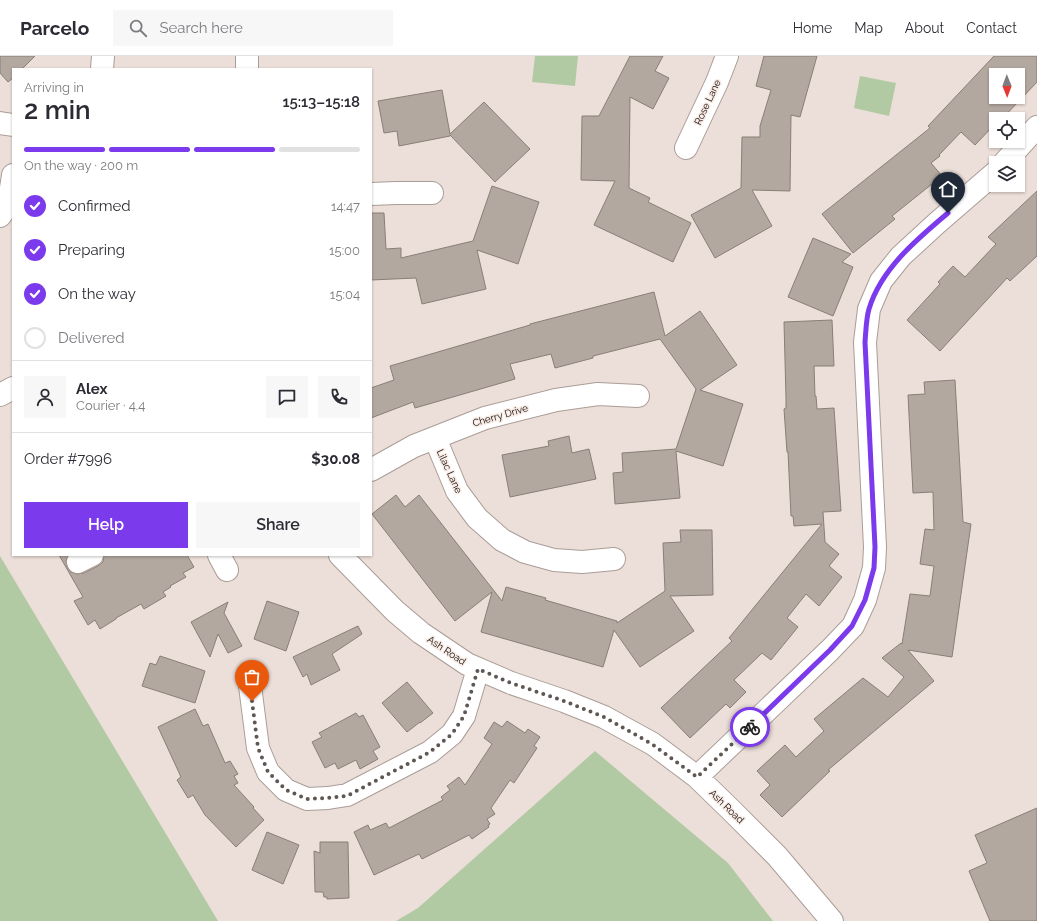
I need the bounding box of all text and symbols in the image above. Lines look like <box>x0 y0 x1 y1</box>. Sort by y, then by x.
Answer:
search box <box>113 10 393 46</box>
text: Parcelo <box>20 17 89 39</box>
icon: search <box>127 17 149 39</box>
text: Search here <box>159 19 243 37</box>
text: Home <box>793 20 832 36</box>
text: Map <box>854 20 883 36</box>
text: About <box>905 20 944 36</box>
text: Contact <box>966 20 1017 36</box>
north arrow <box>989 68 1025 104</box>
map controls <box>989 68 1025 192</box>
street label: Rose Lane <box>692 78 723 127</box>
text: Arriving in <box>24 80 84 95</box>
text: 15:13–15:18 <box>282 93 360 111</box>
text: 2 min <box>24 95 91 125</box>
button: locate <box>989 112 1025 148</box>
button: layers <box>989 156 1025 192</box>
text: On the way · 200 m <box>24 158 138 173</box>
pin <box>931 172 965 213</box>
icon: home <box>937 178 959 200</box>
icon: check <box>24 195 46 217</box>
text: Confirmed <box>58 197 131 215</box>
text: 14:47 <box>331 199 360 214</box>
icon: check <box>24 239 46 261</box>
text: Preparing <box>58 241 125 259</box>
text: 15:00 <box>329 243 360 258</box>
icon: check <box>24 283 46 305</box>
text: On the way <box>58 285 136 303</box>
text: 15:04 <box>330 287 360 302</box>
text: Delivered <box>58 329 125 347</box>
button: person <box>24 376 66 418</box>
button: chat <box>266 376 308 418</box>
button: phone <box>318 376 360 418</box>
text: Alex <box>76 380 107 398</box>
text: Courier · 4.4 <box>76 398 145 413</box>
street label: Cherry Drive <box>471 402 529 429</box>
street label: Lilac Lane <box>435 447 465 495</box>
text: Order #7996 <box>24 450 112 468</box>
text: $30.08 <box>311 450 360 468</box>
button: Help <box>24 502 188 548</box>
button: Share <box>196 502 360 548</box>
street label: Ash Road <box>425 634 468 667</box>
pin <box>235 660 269 701</box>
icon: bag <box>241 666 263 688</box>
courier <box>730 707 770 747</box>
icon: bike <box>739 716 761 738</box>
street label: Ash Road <box>707 787 746 826</box>

